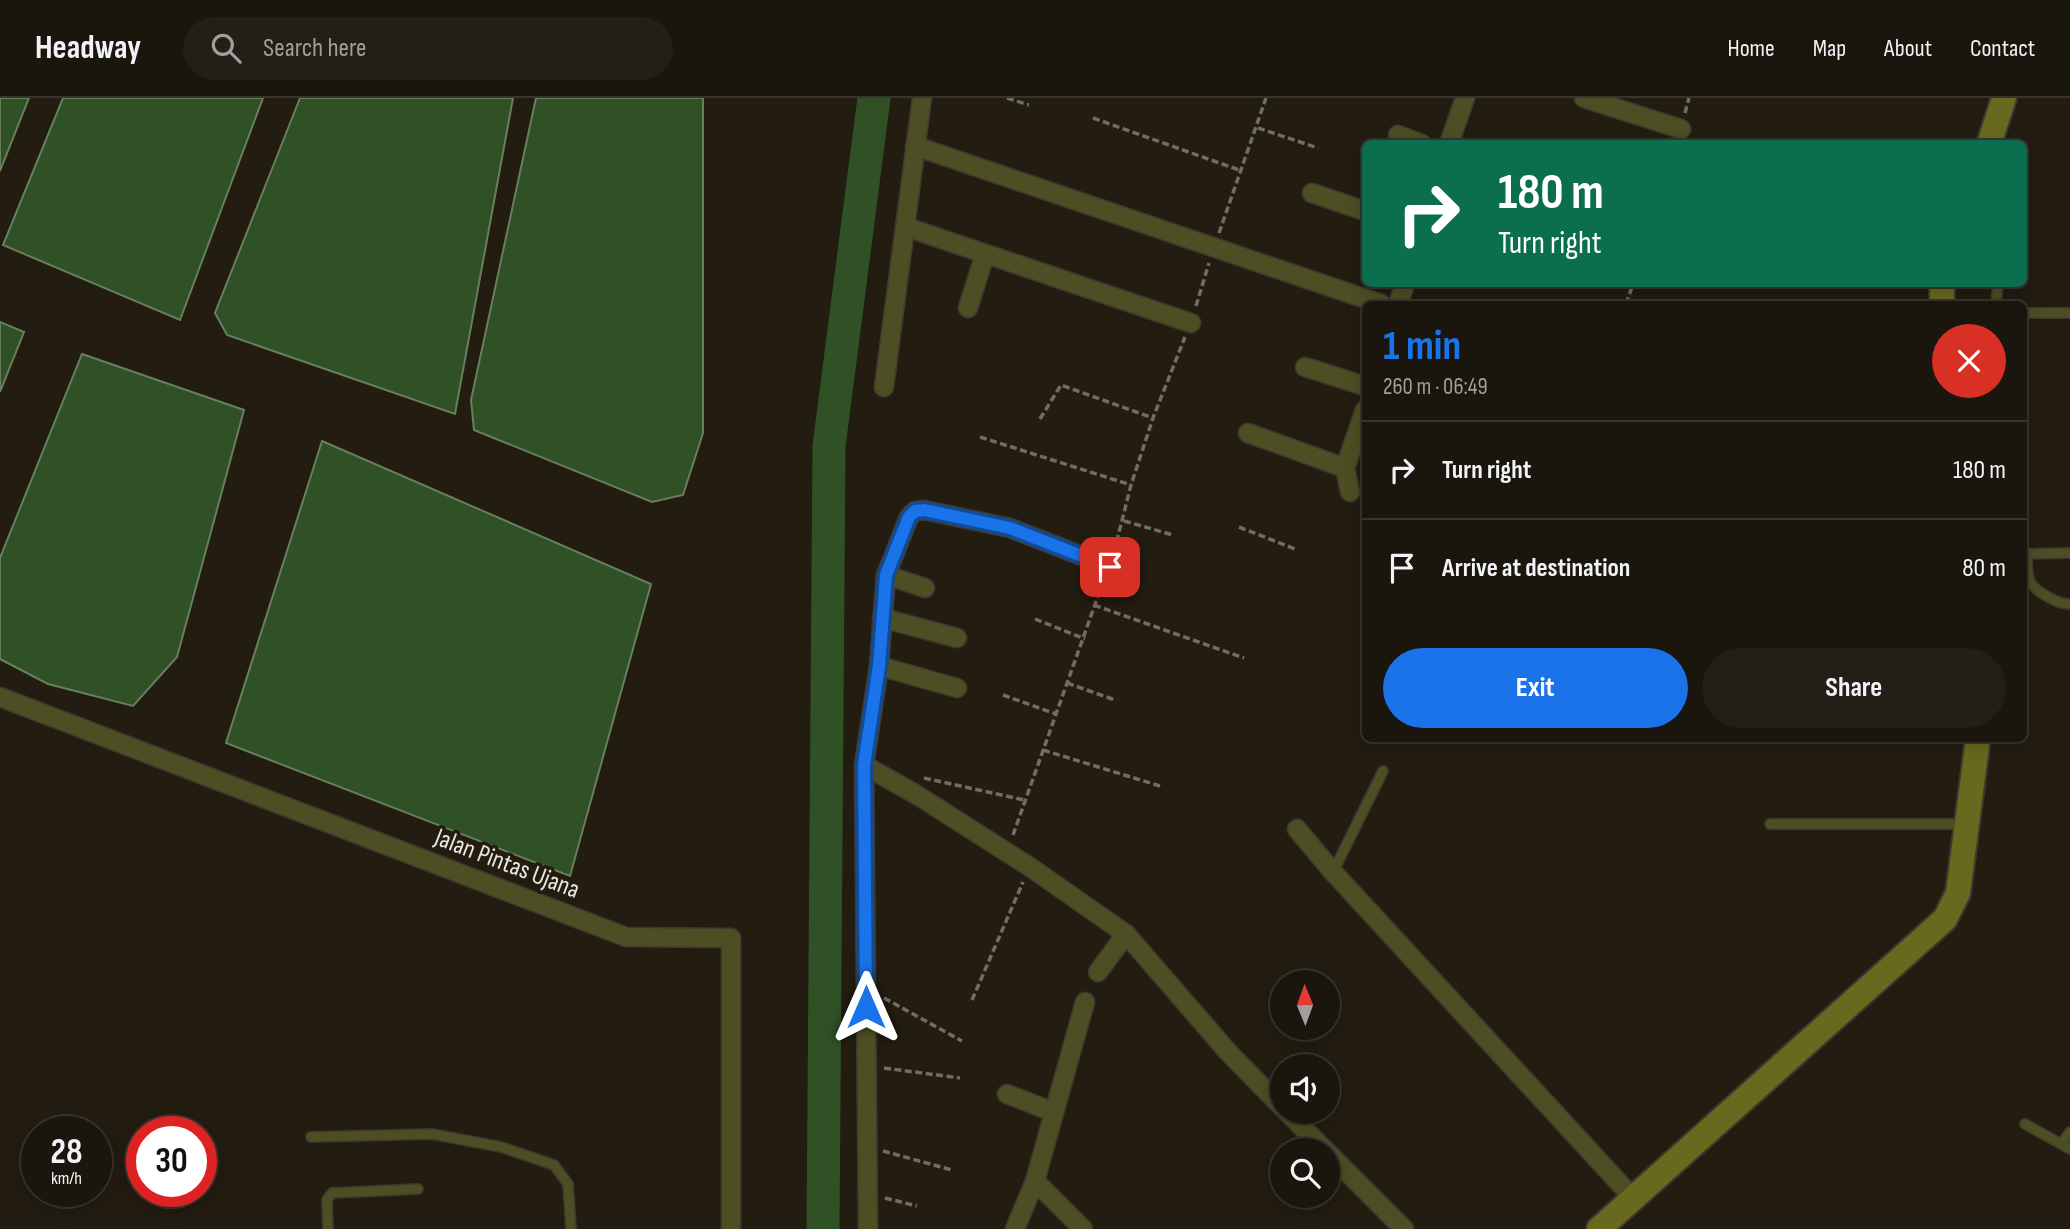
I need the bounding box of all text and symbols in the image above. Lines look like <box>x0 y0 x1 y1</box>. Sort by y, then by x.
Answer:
search box <box>183 17 673 80</box>
text: Headway <box>35 28 141 68</box>
icon: search <box>207 29 245 67</box>
text: Search here <box>263 33 366 64</box>
text: Home <box>1727 34 1775 63</box>
text: Map <box>1813 34 1846 63</box>
text: About <box>1884 34 1932 63</box>
text: Contact <box>1970 34 2035 63</box>
text: 180 m <box>1498 164 1604 223</box>
icon: right <box>1383 168 1474 259</box>
text: Turn right <box>1498 224 1602 263</box>
text: 1 min <box>1383 321 1461 372</box>
button: close <box>1932 324 2006 398</box>
text: 260 m · 06:49 <box>1383 373 1488 401</box>
icon: right <box>1383 451 1421 489</box>
text: Turn right <box>1442 455 1531 486</box>
text: 180 m <box>1953 455 2006 486</box>
pin <box>1080 537 1140 597</box>
icon: arrive <box>1091 548 1129 586</box>
icon: arrive <box>1383 549 1421 587</box>
text: Arrive at destination <box>1442 553 1630 584</box>
text: 80 m <box>1962 553 2006 584</box>
button: Exit <box>1383 648 1688 728</box>
button: Share <box>1702 648 2006 728</box>
street label: Jalan Pintas Ujana <box>429 822 584 906</box>
position arrow <box>829 970 903 1044</box>
north arrow <box>1270 970 1340 1040</box>
map controls <box>1270 970 1340 1208</box>
button: sound <box>1270 1054 1340 1124</box>
speed limit sign: 30 <box>126 1116 217 1207</box>
text: 28 <box>51 1131 82 1174</box>
button: search <box>1270 1138 1340 1208</box>
text: km/h <box>51 1168 82 1189</box>

